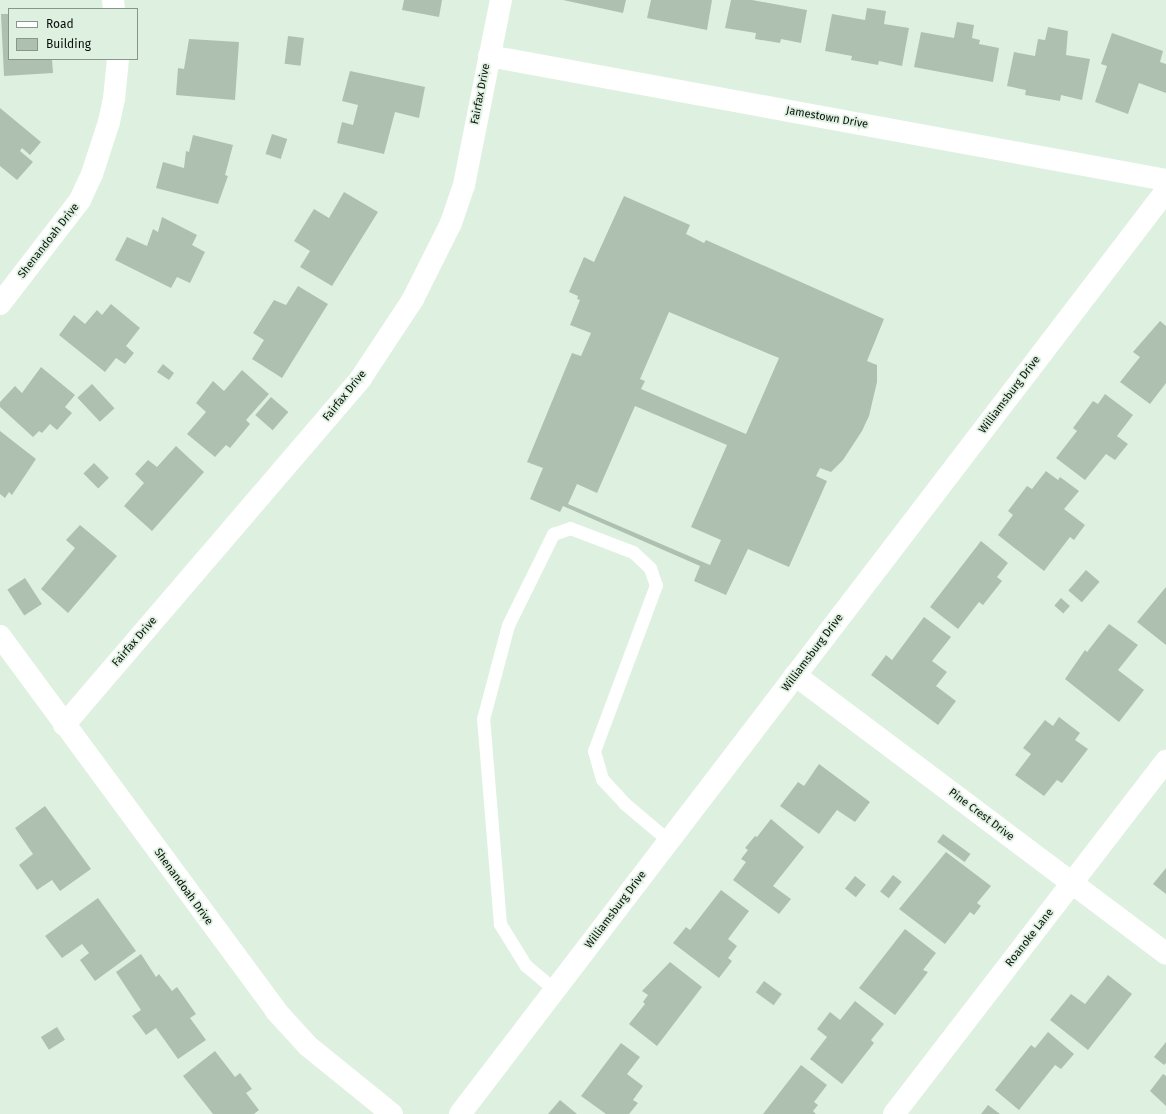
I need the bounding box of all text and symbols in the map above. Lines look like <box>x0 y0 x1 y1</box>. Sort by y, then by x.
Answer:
legend <box>8 8 138 60</box>
text: Road <box>46 17 74 31</box>
text: Building <box>46 37 91 51</box>
street label: Fairfax Drive <box>469 63 493 125</box>
street label: Jamestown Drive <box>785 104 869 132</box>
street label: Shenandoah Drive <box>16 201 82 281</box>
street label: Williamsburg Drive <box>977 354 1043 436</box>
street label: Fairfax Drive <box>321 368 369 424</box>
street label: Williamsburg Drive <box>780 612 846 694</box>
street label: Fairfax Drive <box>110 614 160 670</box>
street label: Pine Crest Drive <box>946 786 1016 844</box>
street label: Shenandoah Drive <box>151 846 215 928</box>
street label: Williamsburg Drive <box>583 869 649 951</box>
street label: Roanoke Lane <box>1003 906 1057 970</box>

